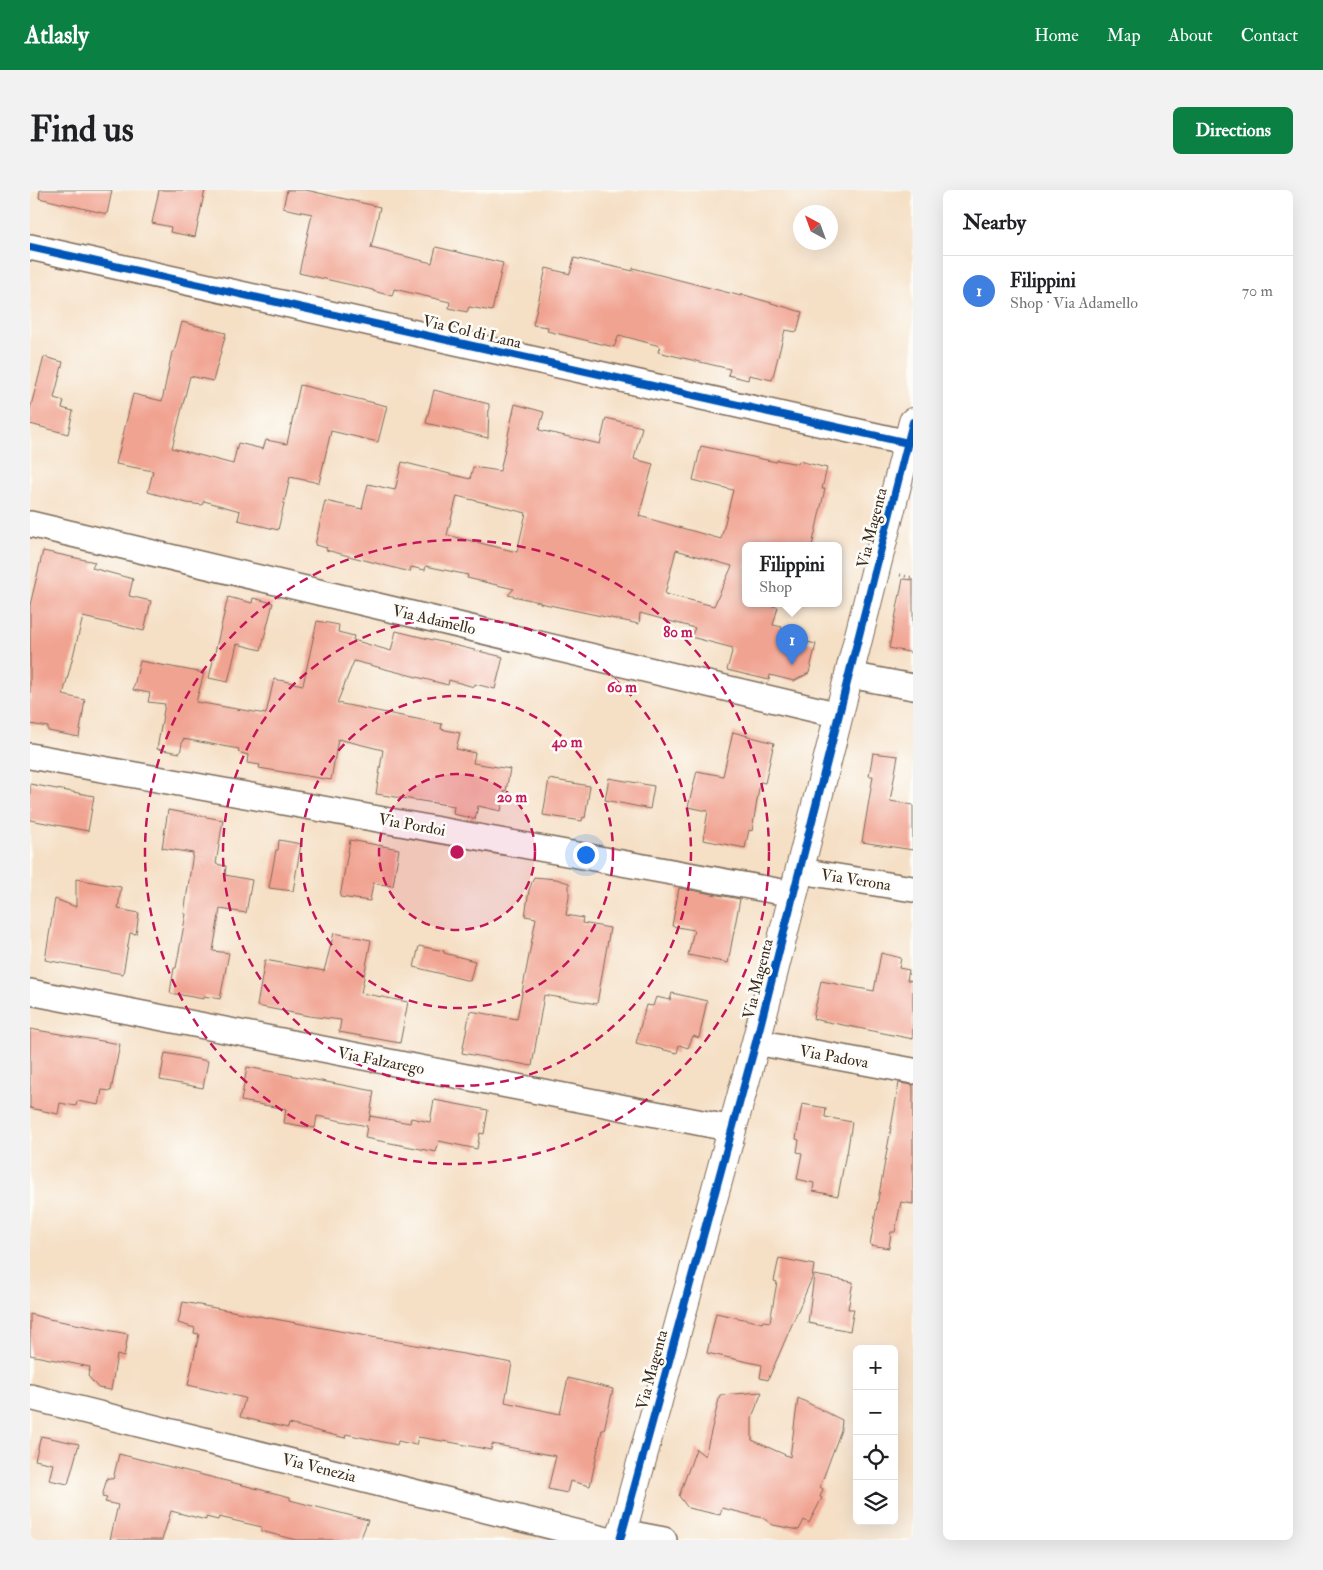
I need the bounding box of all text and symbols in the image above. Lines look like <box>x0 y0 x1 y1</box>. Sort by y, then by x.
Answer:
text: Atlasly <box>25 20 89 51</box>
text: Home <box>1034 24 1079 47</box>
text: Map <box>1107 24 1141 47</box>
text: About <box>1169 24 1213 47</box>
text: Contact <box>1241 24 1298 47</box>
button: Directions <box>1173 107 1293 154</box>
text: Find us <box>30 108 134 152</box>
north arrow <box>793 205 838 250</box>
text: Nearby <box>963 209 1026 236</box>
text: Filippini <box>1010 269 1076 293</box>
text: 1 <box>976 281 982 301</box>
text: 70 m <box>1242 281 1273 301</box>
text: Shop · Via Adamello <box>1010 293 1138 313</box>
street label: Via Col di Lana <box>421 311 524 353</box>
street label: Via Magenta <box>852 485 892 570</box>
popup <box>742 542 842 607</box>
text: Filippini <box>759 553 825 577</box>
text: Shop <box>759 577 792 597</box>
street label: Via Adamello <box>390 601 478 639</box>
text: 80 m <box>663 623 693 642</box>
pin: 1 <box>776 624 808 665</box>
text: 60 m <box>607 678 637 697</box>
text: 40 m <box>551 733 583 752</box>
text: 20 m <box>497 788 527 807</box>
street label: Via Pordoi <box>377 809 447 841</box>
your location <box>573 842 599 868</box>
centre of rings <box>448 843 466 861</box>
street label: Via Verona <box>820 865 893 895</box>
street label: Via Magenta <box>738 936 778 1021</box>
street label: Via Padova <box>798 1041 871 1073</box>
street label: Via Falzarego <box>336 1043 427 1079</box>
street label: Via Magenta <box>632 1327 672 1412</box>
map controls <box>853 1345 898 1525</box>
button: + <box>853 1345 898 1390</box>
button: − <box>853 1390 898 1435</box>
button: locate <box>853 1435 898 1480</box>
street label: Via Venezia <box>280 1449 359 1487</box>
button: layers <box>853 1480 898 1525</box>

